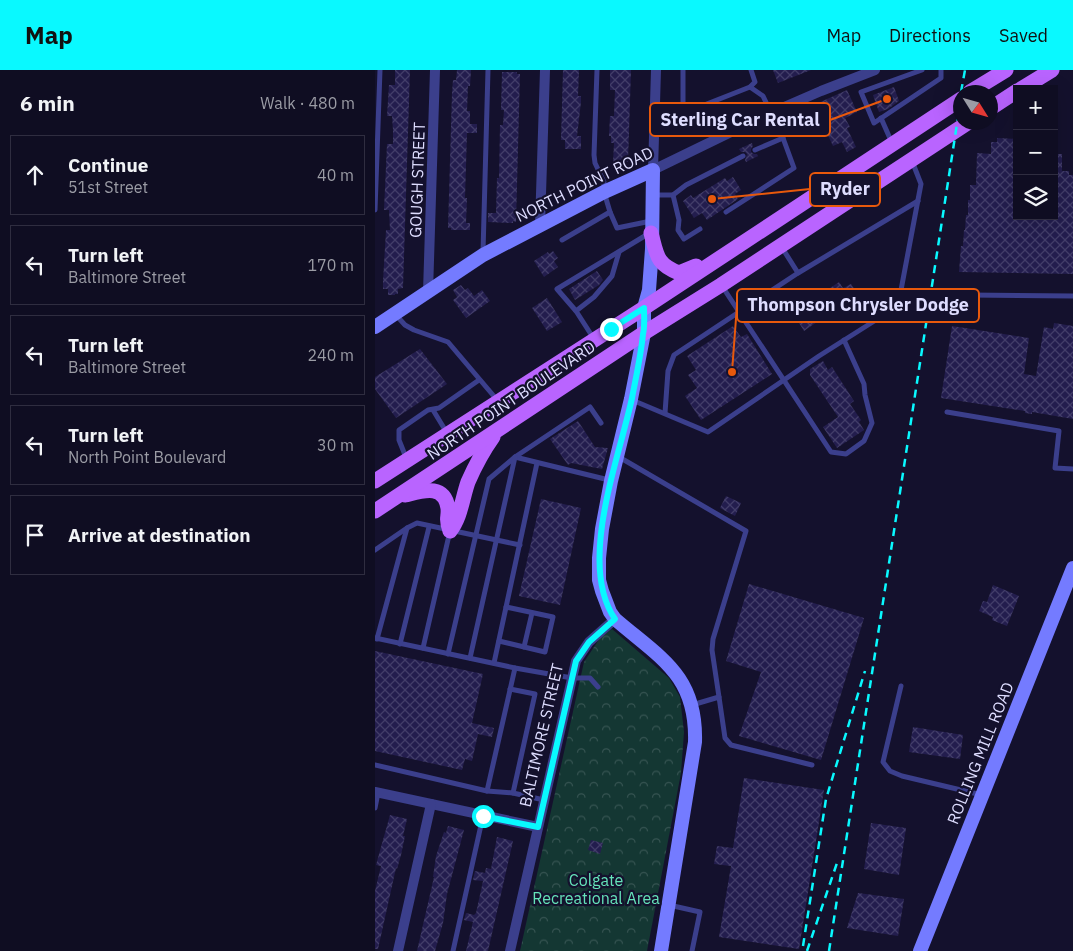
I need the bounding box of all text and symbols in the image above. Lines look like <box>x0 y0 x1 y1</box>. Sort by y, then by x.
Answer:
text: Map <box>25 19 73 51</box>
text: Map <box>826 24 861 47</box>
text: Directions <box>889 24 971 47</box>
text: Saved <box>999 24 1048 47</box>
north arrow <box>953 85 998 130</box>
map controls <box>1013 85 1058 220</box>
button: + <box>1013 85 1058 130</box>
text: 6 min <box>20 89 75 117</box>
text: Walk · 480 m <box>260 93 355 113</box>
callout: Sterling Car Rental <box>650 103 830 136</box>
text: Sterling Car Rental <box>660 108 820 131</box>
street label: GOUGH STREET <box>405 122 429 238</box>
button: − <box>1013 130 1058 175</box>
street label: NORTH POINT ROAD <box>512 142 656 226</box>
text: Continue <box>68 153 148 177</box>
icon: ahead <box>21 161 49 189</box>
text: 40 m <box>317 165 354 185</box>
callout: Ryder <box>810 173 880 206</box>
button: layers <box>1013 175 1058 220</box>
text: 51st Street <box>68 177 148 197</box>
text: Ryder <box>820 177 870 200</box>
text: Turn left <box>68 243 144 267</box>
icon: left <box>21 251 49 279</box>
text: 170 m <box>307 255 354 275</box>
text: Baltimore Street <box>68 267 186 287</box>
callout: Thompson Chrysler Dodge <box>737 289 979 322</box>
text: Thompson Chrysler Dodge <box>747 293 969 316</box>
route end <box>600 318 623 341</box>
text: Turn left <box>68 333 144 357</box>
street label: NORTH POINT BOULEVARD <box>423 336 599 464</box>
icon: left <box>21 341 49 369</box>
text: 240 m <box>307 345 354 365</box>
text: Baltimore Street <box>68 357 186 377</box>
text: Turn left <box>68 423 144 447</box>
icon: left <box>21 431 49 459</box>
text: 30 m <box>317 435 354 455</box>
text: North Point Boulevard <box>68 447 226 467</box>
icon: arrive <box>21 521 49 549</box>
text: Arrive at destination <box>68 523 251 547</box>
street label: BALTIMORE STREET <box>515 661 567 809</box>
street label: ROLLING MILL ROAD <box>942 679 1018 827</box>
route start <box>472 805 495 828</box>
park label: Colgate Recreational Area <box>532 870 660 908</box>

